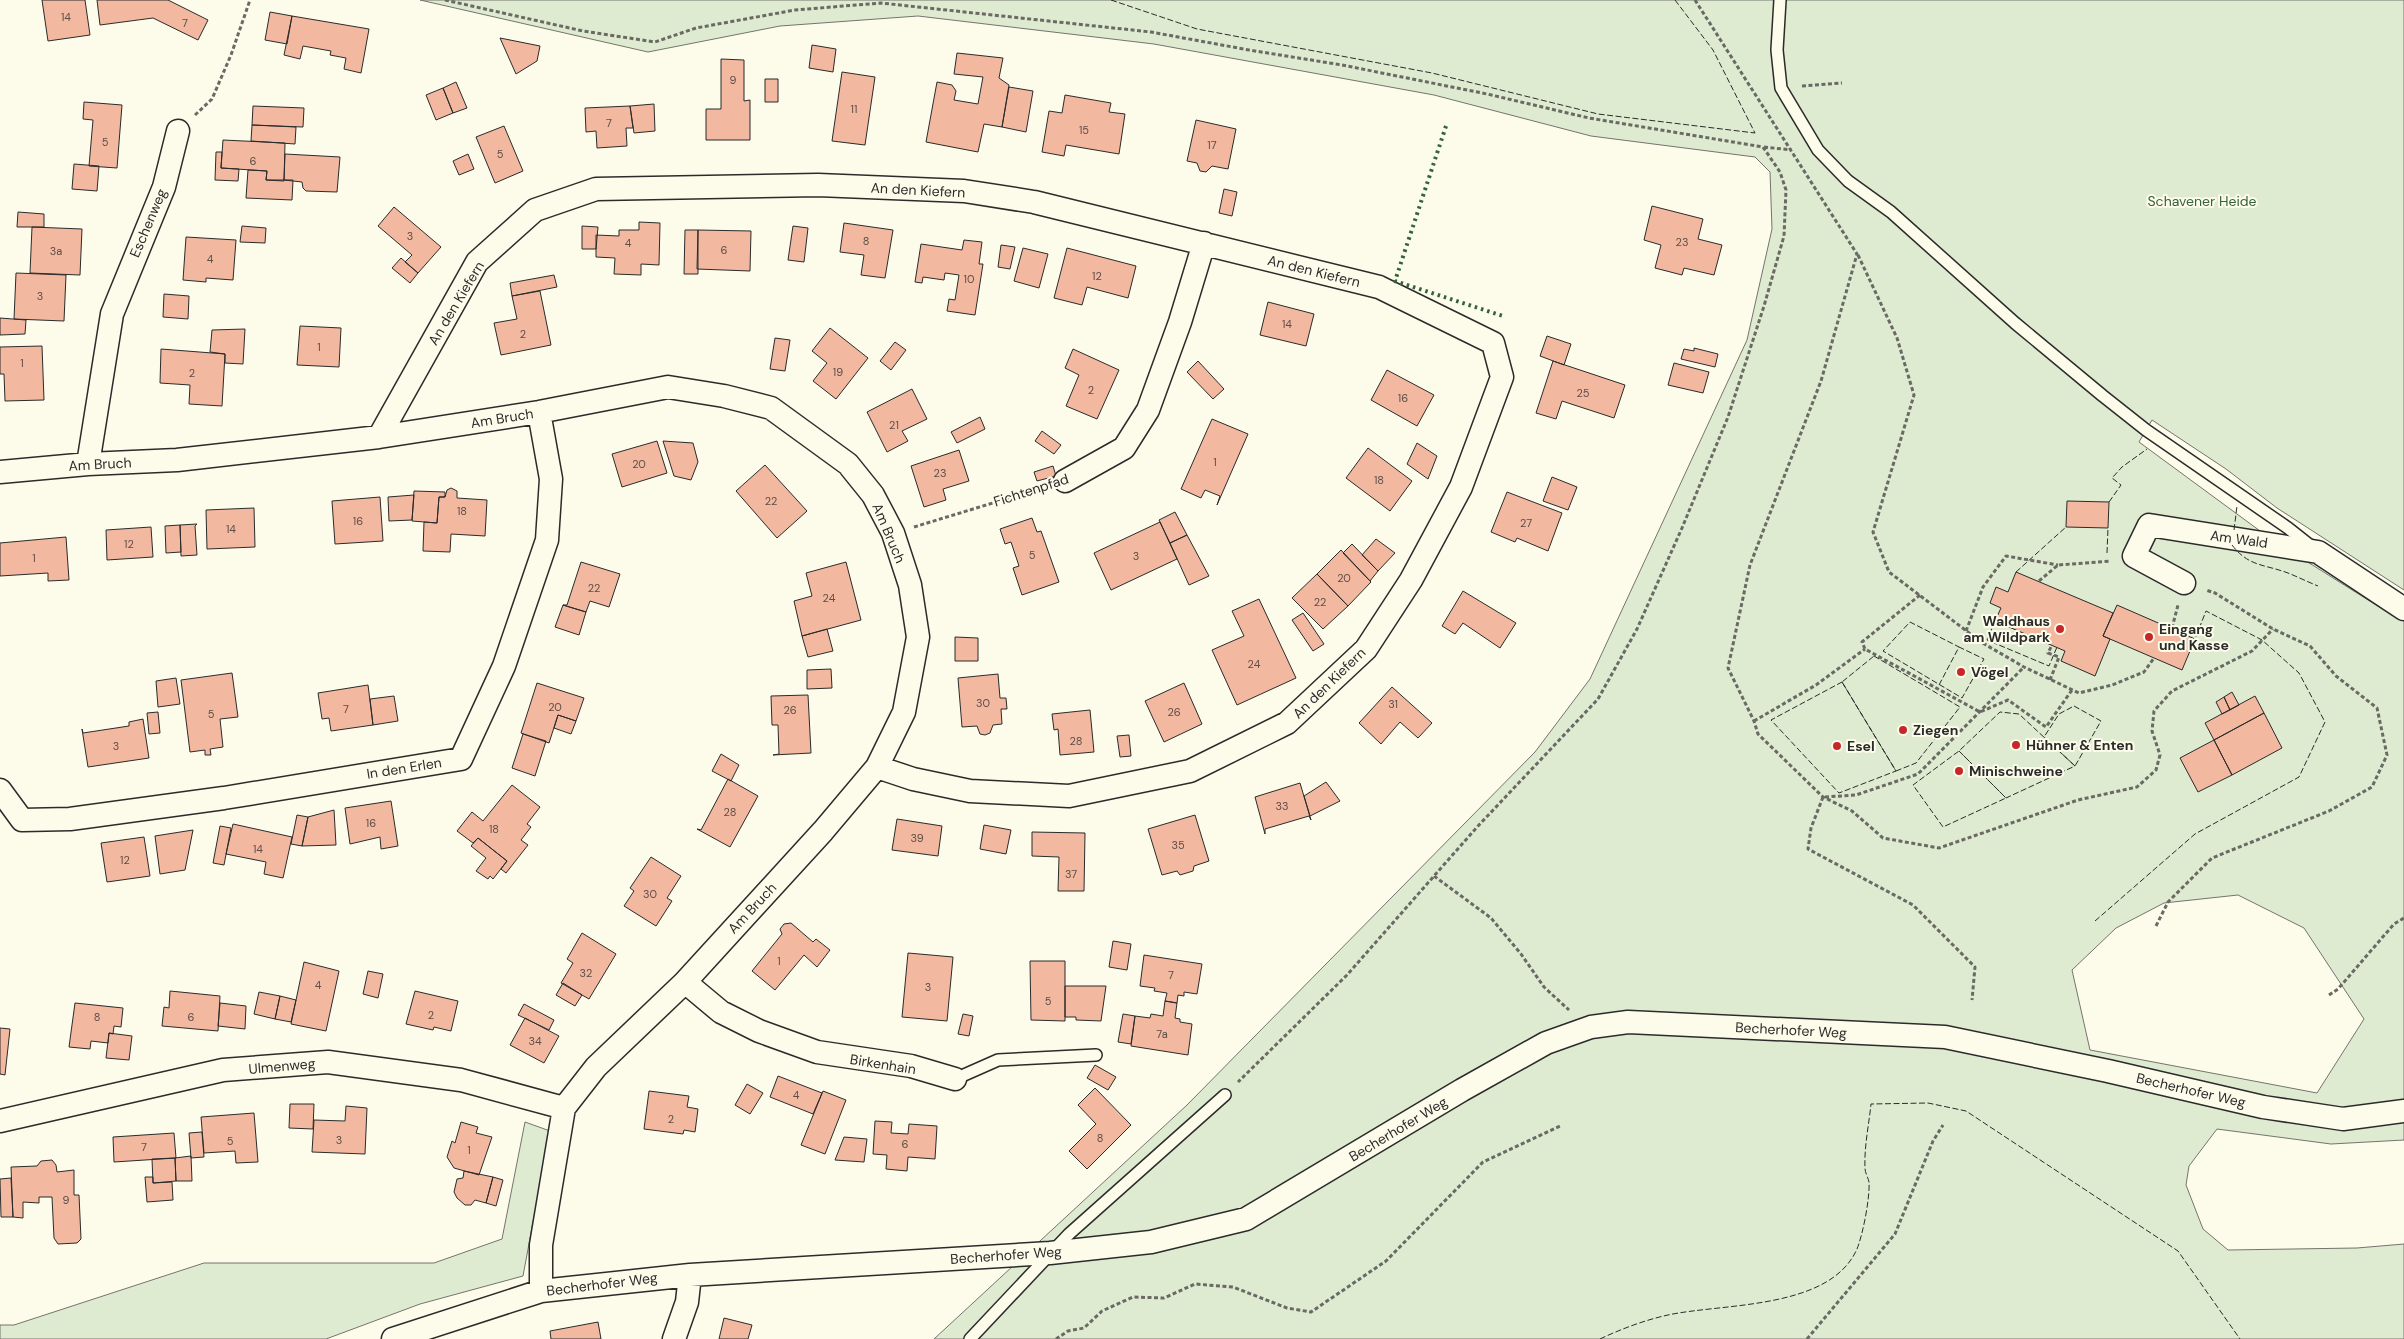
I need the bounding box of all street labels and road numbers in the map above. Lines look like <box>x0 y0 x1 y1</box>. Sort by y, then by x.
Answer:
street label: An den Kiefern <box>870 179 966 201</box>
street label: Eschenweg <box>125 186 171 260</box>
street label: An den Kiefern <box>1266 251 1362 291</box>
street label: An den Kiefern <box>424 258 488 348</box>
street label: Am Bruch <box>469 404 535 432</box>
street label: Am Bruch <box>68 453 132 475</box>
street label: Fichtenpfad <box>991 469 1071 511</box>
street label: Am Bruch <box>868 500 910 566</box>
street label: Am Wald <box>2209 526 2269 552</box>
street label: An den Kiefern <box>1289 644 1369 722</box>
street label: In den Erlen <box>365 753 443 783</box>
street label: Am Bruch <box>724 879 780 937</box>
street label: Becherhofer Weg <box>1735 1018 1847 1042</box>
street label: Birkenhain <box>849 1050 917 1078</box>
street label: Ulmenweg <box>248 1054 316 1078</box>
street label: Becherhofer Weg <box>2134 1069 2248 1111</box>
street label: Becherhofer Weg <box>1345 1092 1451 1166</box>
street label: Becherhofer Weg <box>950 1242 1063 1268</box>
street label: Becherhofer Weg <box>545 1268 659 1300</box>

